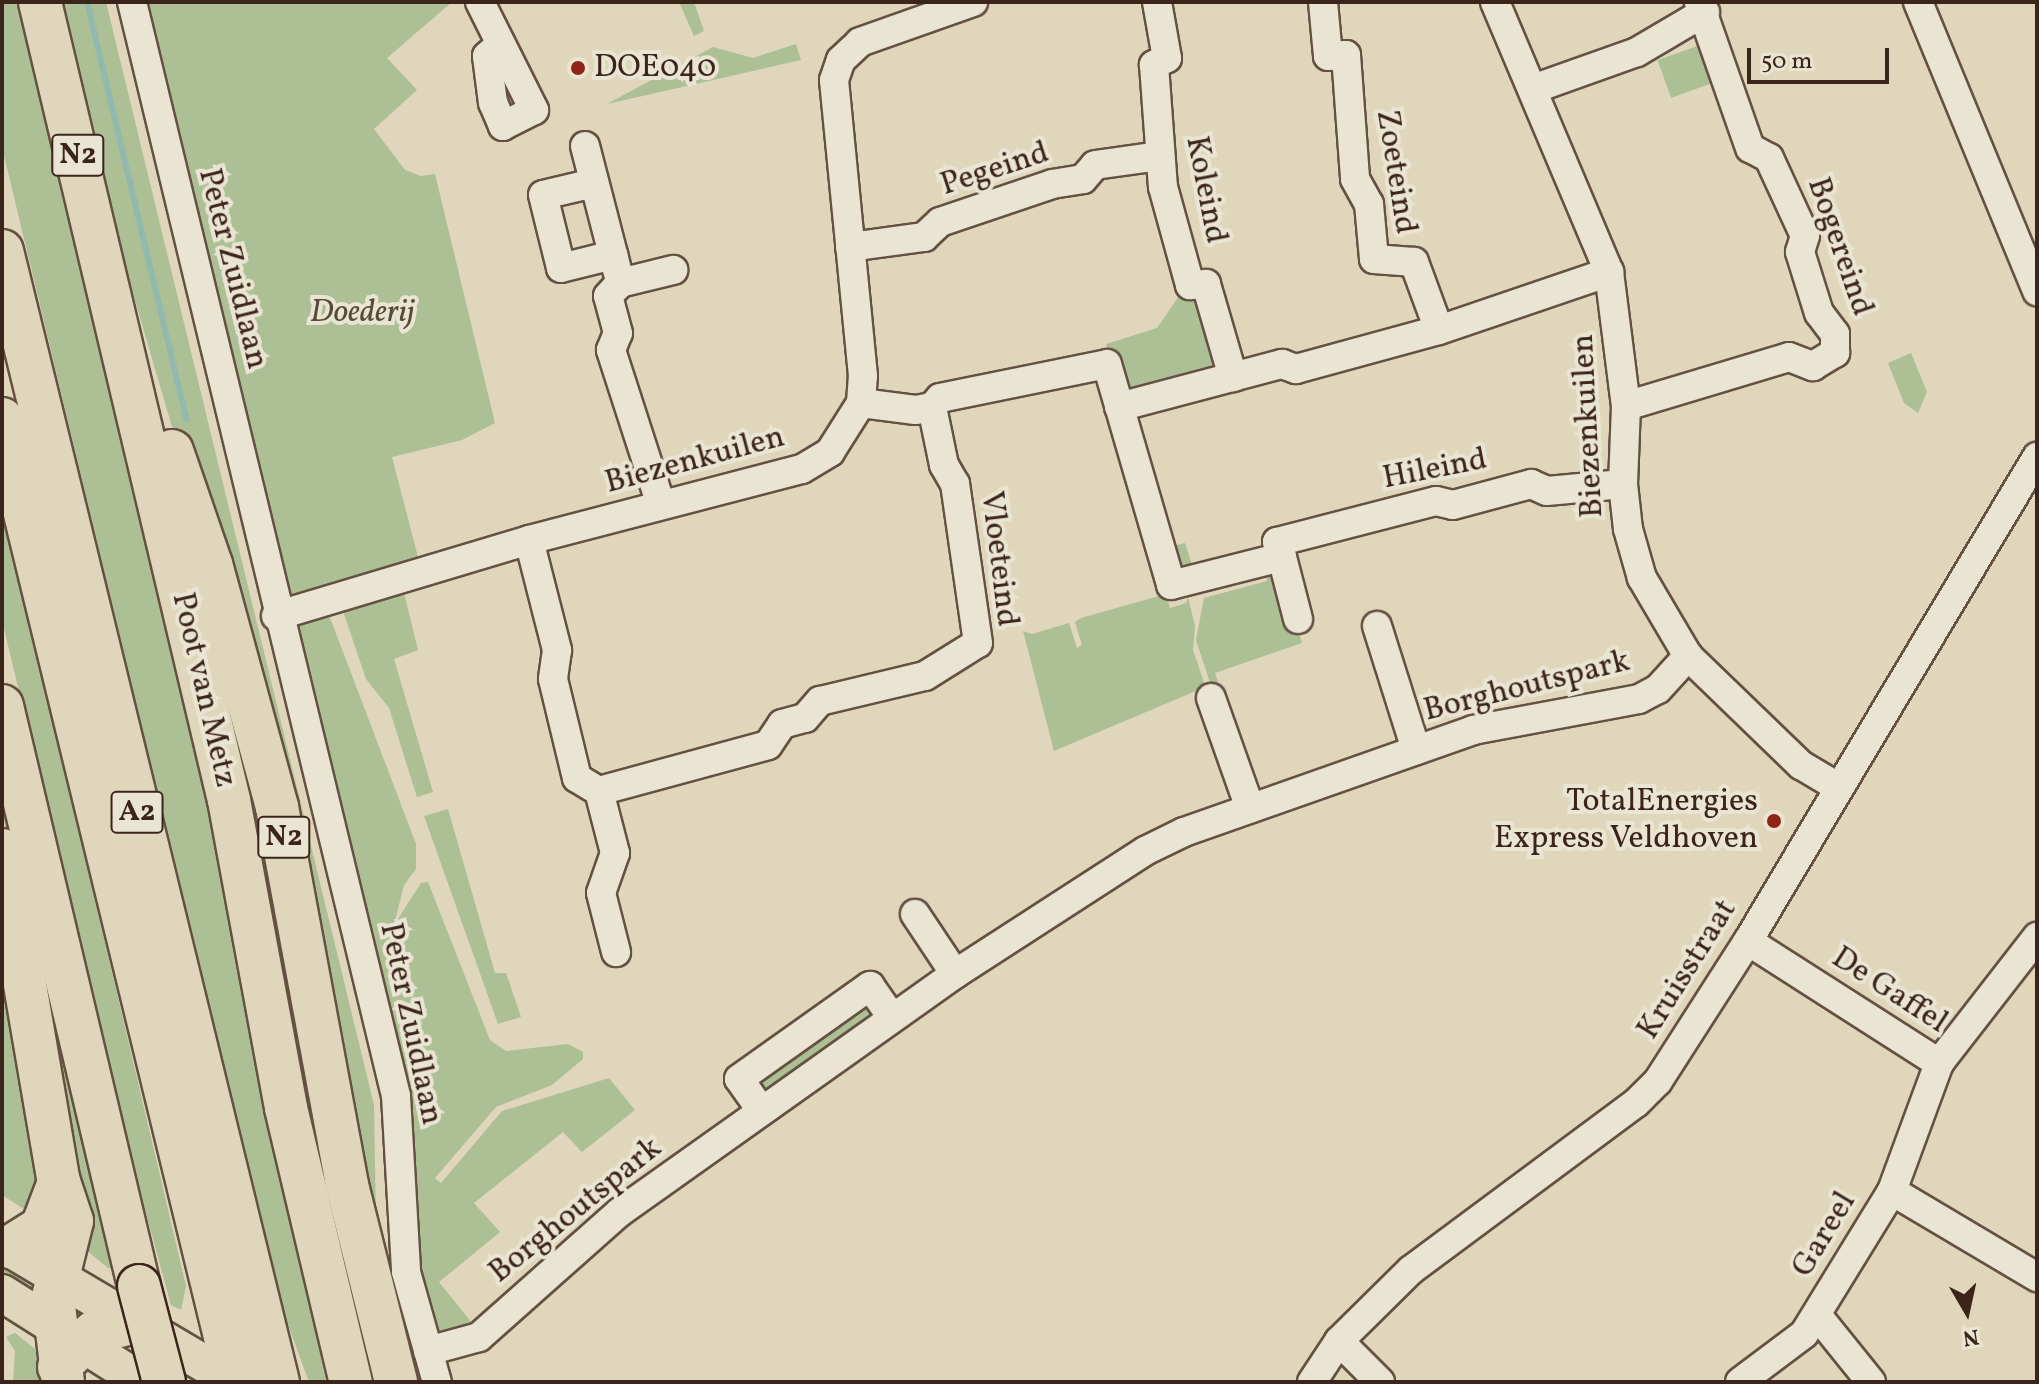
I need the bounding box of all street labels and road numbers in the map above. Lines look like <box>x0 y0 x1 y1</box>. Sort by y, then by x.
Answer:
street label: Zoeteind <box>1366 107 1424 237</box>
road number: N2 <box>50 129 106 181</box>
street label: Koleind <box>1176 133 1234 247</box>
street label: Pegeind <box>936 135 1054 205</box>
street label: Peter Zuidlaan <box>189 165 275 373</box>
street label: Bogereind <box>1797 173 1881 321</box>
street label: Biezenkuilen <box>1565 333 1613 519</box>
street label: Biezenkuilen <box>601 419 789 503</box>
street label: Hileind <box>1380 441 1490 499</box>
street label: Vloeteind <box>971 489 1025 629</box>
street label: Poot van Metz <box>162 588 244 792</box>
street label: Borghoutspark <box>1420 643 1634 731</box>
road number: A2 <box>109 786 165 838</box>
road number: N2 <box>256 811 312 863</box>
street label: Kruisstraat <box>1630 893 1746 1047</box>
street label: Peter Zuidlaan <box>370 920 450 1128</box>
street label: De Gaffel <box>1824 939 1954 1043</box>
street label: Borghoutspark <box>482 1130 670 1292</box>
street label: Gareel <box>1785 1185 1865 1285</box>

